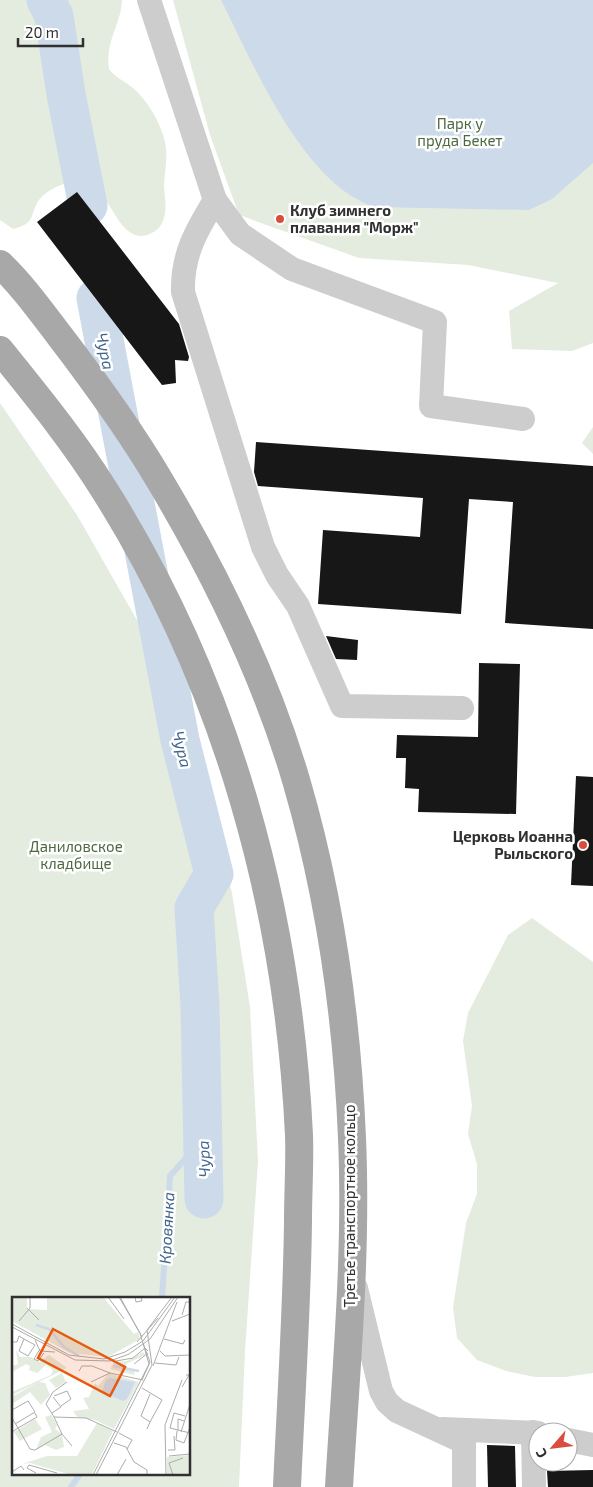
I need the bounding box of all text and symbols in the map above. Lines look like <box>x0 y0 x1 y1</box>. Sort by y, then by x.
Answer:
scale bar <box>18 15 82 47</box>
text: 20 m <box>25 23 59 41</box>
park label: Парк у пруда Бекет <box>417 114 503 150</box>
place label: Клуб зимнего плавания "Морж" <box>290 201 419 236</box>
marker: Клуб зимнего плавания "Морж" <box>274 213 286 225</box>
water label: Чура <box>93 331 119 371</box>
water label: Чура <box>170 729 196 769</box>
place label: Церковь Иоанна Рыльского <box>453 827 573 862</box>
park label: Даниловское кладбище <box>29 837 123 872</box>
marker: Церковь Иоанна Рыльского <box>577 839 589 851</box>
street label: Третье транспортное кольцо <box>340 1104 358 1308</box>
water label: Чура <box>193 1140 213 1178</box>
water label: Кровянка <box>155 1191 177 1265</box>
inset map <box>12 1297 190 1474</box>
north arrow <box>528 1422 578 1472</box>
text: С <box>532 1446 551 1461</box>

